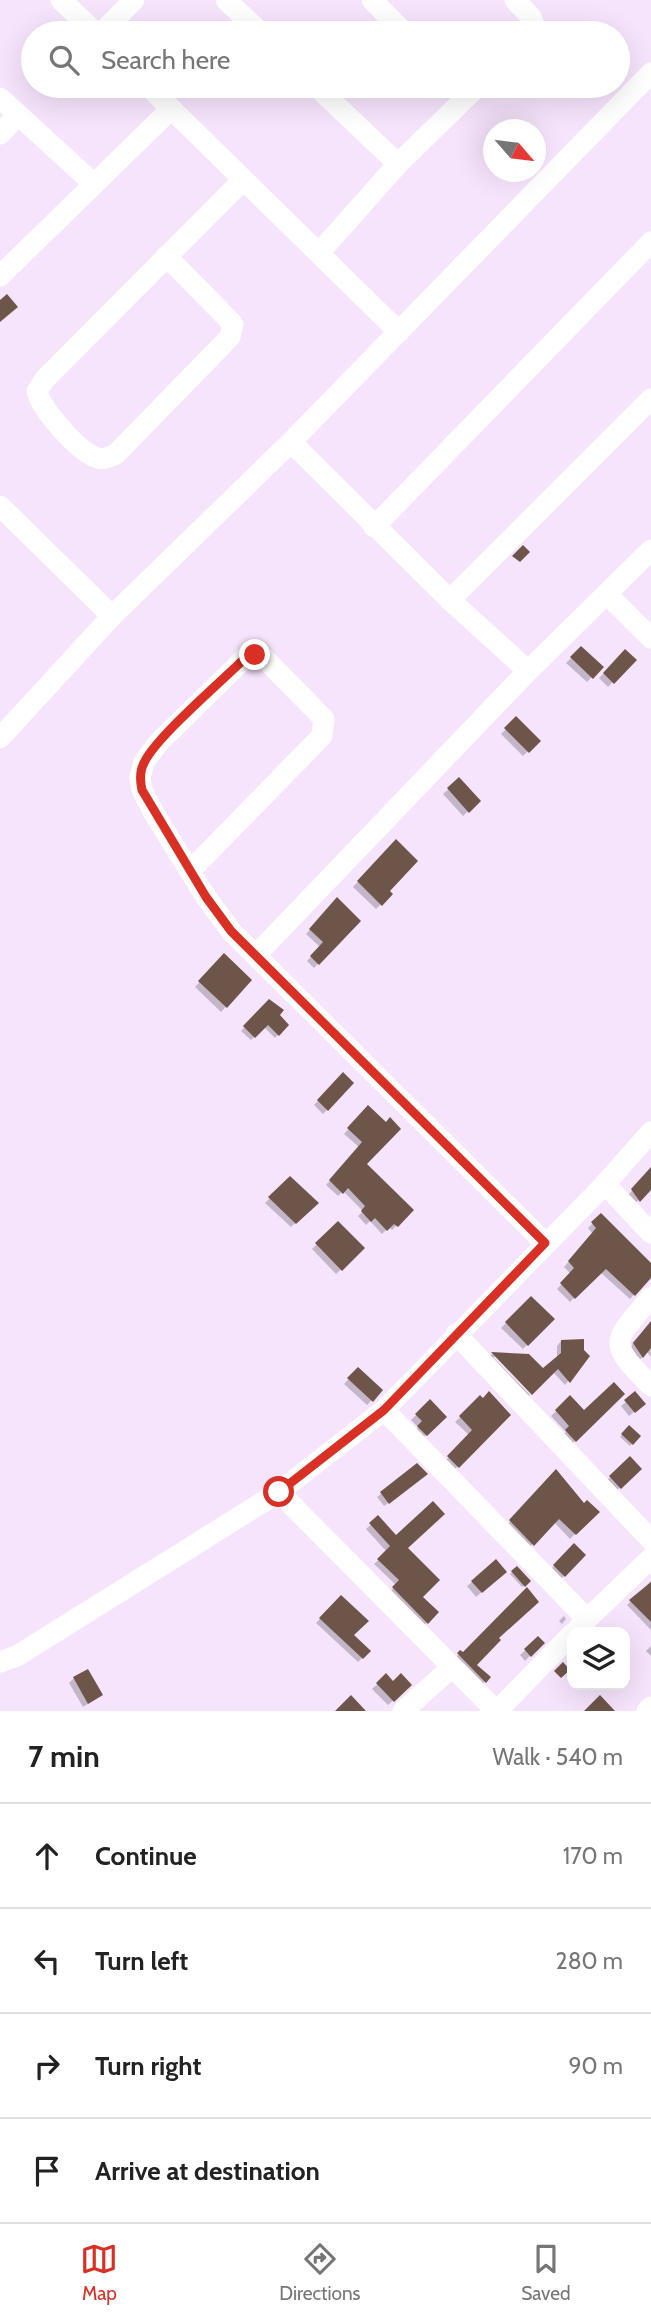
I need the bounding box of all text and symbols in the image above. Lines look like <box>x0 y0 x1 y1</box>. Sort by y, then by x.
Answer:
search box <box>21 21 630 98</box>
icon: search <box>45 41 83 79</box>
text: Search here <box>101 44 230 76</box>
north arrow <box>483 119 546 182</box>
route end <box>239 639 270 670</box>
route start <box>263 1476 294 1507</box>
map controls <box>567 1627 630 1690</box>
button: layers <box>567 1627 630 1690</box>
text: 7 min <box>28 1738 100 1775</box>
text: Walk · 540 m <box>492 1743 623 1771</box>
icon: ahead <box>28 1837 66 1875</box>
text: Continue <box>95 1840 197 1872</box>
text: 170 m <box>563 1842 623 1870</box>
icon: left <box>28 1942 66 1980</box>
text: Turn left <box>95 1945 188 1977</box>
text: 280 m <box>556 1947 623 1975</box>
icon: right <box>28 2047 66 2085</box>
text: Turn right <box>95 2050 201 2082</box>
text: 90 m <box>569 2052 623 2080</box>
icon: arrive <box>28 2152 66 2190</box>
text: Arrive at destination <box>95 2155 320 2187</box>
tab: Map <box>80 2240 118 2305</box>
tab: Directions <box>279 2240 360 2305</box>
tab: Saved <box>521 2240 571 2305</box>

